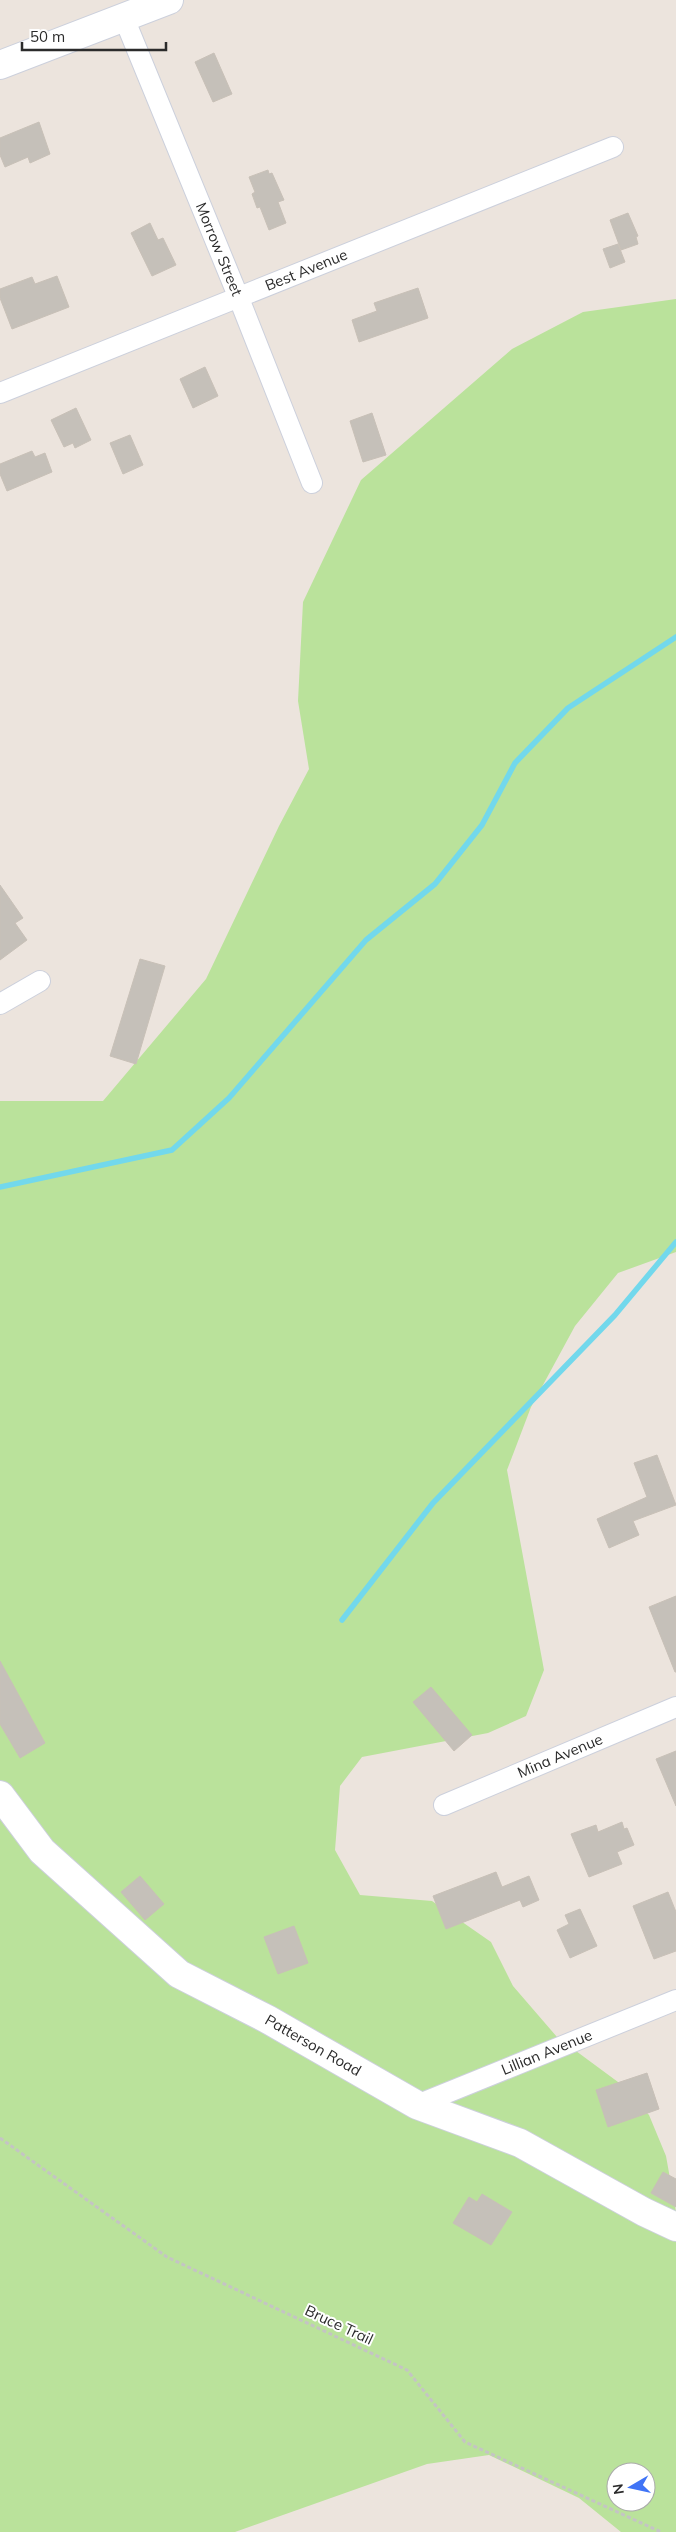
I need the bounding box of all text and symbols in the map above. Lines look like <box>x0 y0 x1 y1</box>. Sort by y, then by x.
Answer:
scale bar <box>22 20 166 52</box>
text: 50 m <box>30 27 65 46</box>
street label: Morrow Street <box>192 200 247 299</box>
street label: Best Avenue <box>262 245 350 295</box>
street label: Mina Avenue <box>515 1729 605 1782</box>
street label: Patterson Road <box>262 2010 365 2080</box>
street label: Lillian Avenue <box>498 2025 595 2079</box>
street label: Bruce Trail <box>302 2300 376 2349</box>
north arrow <box>606 2462 656 2512</box>
text: N <box>608 2482 628 2496</box>

